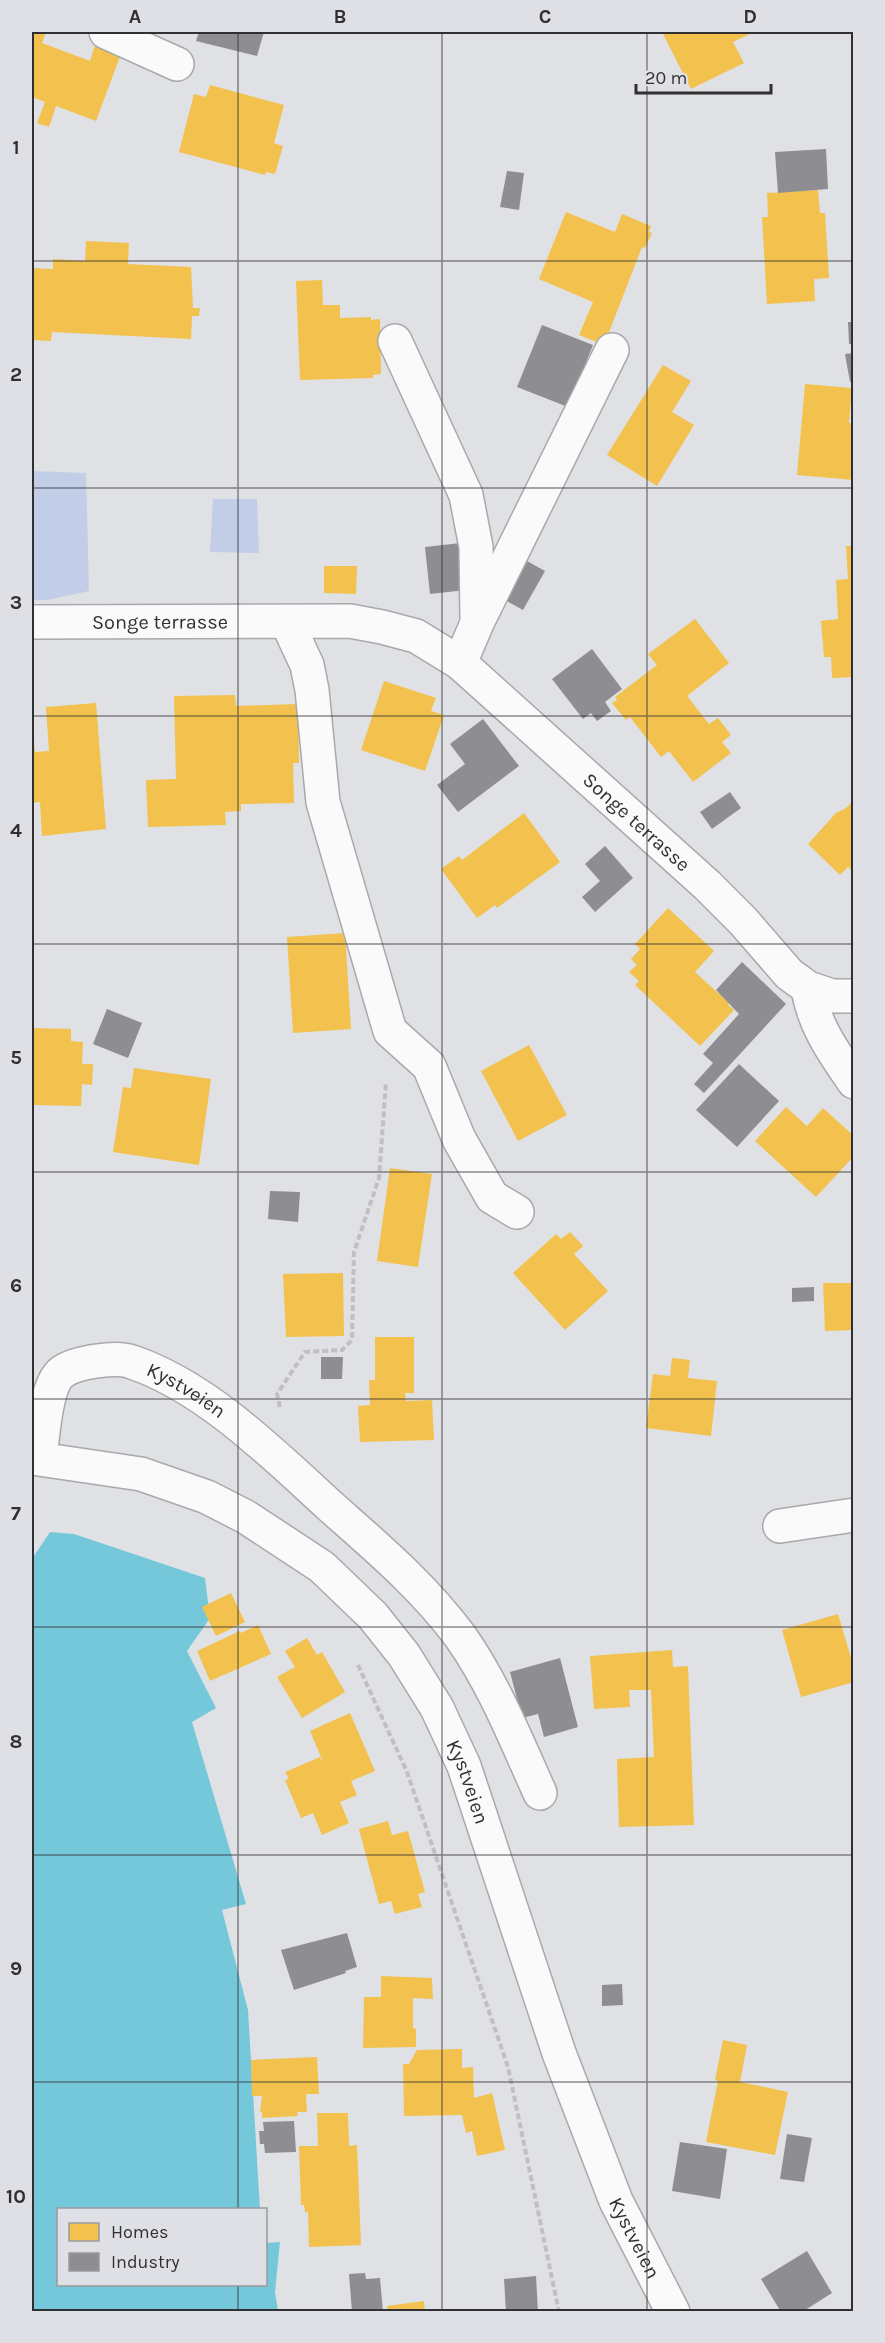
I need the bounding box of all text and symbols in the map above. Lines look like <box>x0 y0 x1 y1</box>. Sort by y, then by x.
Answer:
text: A <box>129 5 142 28</box>
text: B <box>334 5 346 28</box>
text: C <box>539 5 551 28</box>
text: D <box>743 5 757 28</box>
scale bar <box>636 57 771 95</box>
text: 20 m <box>645 67 687 89</box>
text: 1 <box>12 136 20 159</box>
text: 2 <box>10 363 22 386</box>
text: 3 <box>10 591 22 614</box>
street label: Songe terrasse <box>92 610 228 633</box>
street label: Songe terrasse <box>578 768 695 876</box>
text: 4 <box>10 819 22 842</box>
text: 5 <box>10 1046 22 1069</box>
text: 6 <box>10 1274 22 1297</box>
street label: Kystveien <box>143 1358 231 1422</box>
text: 7 <box>11 1502 21 1525</box>
text: 8 <box>10 1730 22 1753</box>
street label: Kystveien <box>442 1736 494 1827</box>
text: 9 <box>10 1957 22 1980</box>
text: 10 <box>6 2185 26 2208</box>
street label: Kystveien <box>604 2193 665 2282</box>
legend <box>57 2208 267 2286</box>
text: Homes <box>111 2221 168 2243</box>
text: Industry <box>111 2251 180 2273</box>

